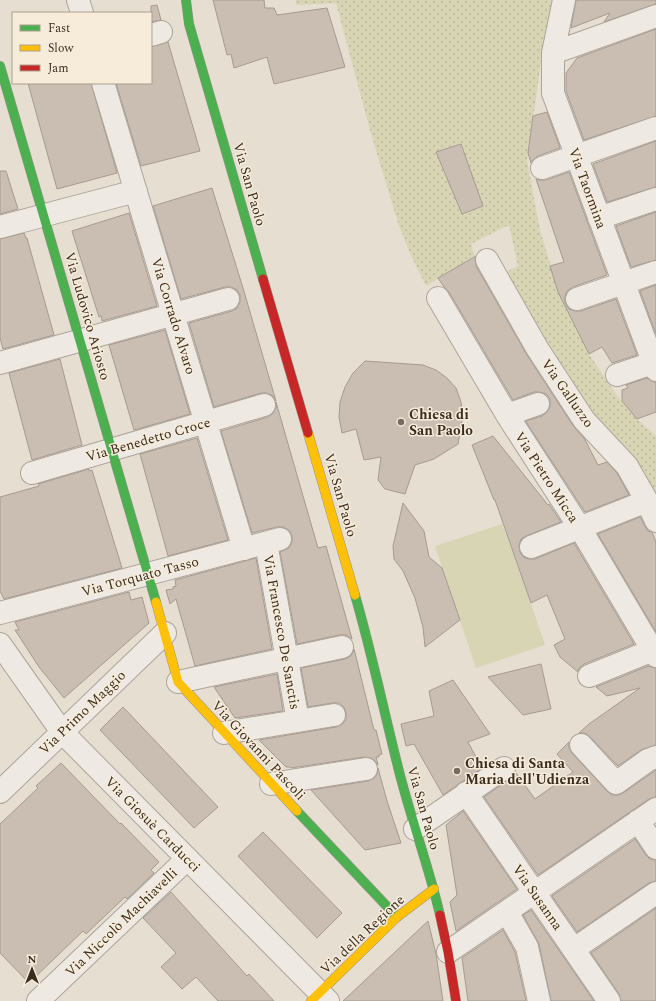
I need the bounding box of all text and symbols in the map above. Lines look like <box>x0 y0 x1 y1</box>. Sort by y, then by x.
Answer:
legend <box>12 12 152 84</box>
text: Fast <box>48 19 70 38</box>
text: Slow <box>48 39 74 58</box>
text: Jam <box>48 59 69 78</box>
street label: Via San Paolo <box>228 140 271 228</box>
street label: Via Taormina <box>563 145 612 232</box>
street label: Via Ludovico Ariosto <box>59 250 116 383</box>
street label: Via Corrado Alvaro <box>146 255 201 377</box>
street label: Via Galluzzo <box>536 355 599 432</box>
place label: Chiesa di San Paolo <box>409 404 473 441</box>
street label: Via Benedetto Croce <box>83 412 213 467</box>
marker: Chiesa di San Paolo <box>396 417 406 427</box>
street label: Via Pietro Micca <box>509 428 584 527</box>
street label: Via San Paolo <box>319 451 362 539</box>
street label: Via Torquato Tasso <box>79 551 201 602</box>
street label: Via Francesco De Sanctis <box>258 553 305 711</box>
street label: Via Primo Maggio <box>34 665 131 760</box>
street label: Via Giovanni Pascoli <box>207 696 311 805</box>
place label: Chiesa di Santa Maria dell'Udienza <box>465 753 590 790</box>
street label: Via San Paolo <box>402 764 445 852</box>
marker: Chiesa di Santa Maria dell'Udienza <box>452 766 462 776</box>
street label: Via Giosuè Carducci <box>100 772 205 877</box>
street label: Via Susanna <box>507 860 568 935</box>
street label: Via Niccolò Machiavelli <box>60 863 182 982</box>
street label: Via della Regione <box>315 889 409 979</box>
north arrow <box>12 949 52 989</box>
text: N <box>28 951 37 968</box>

